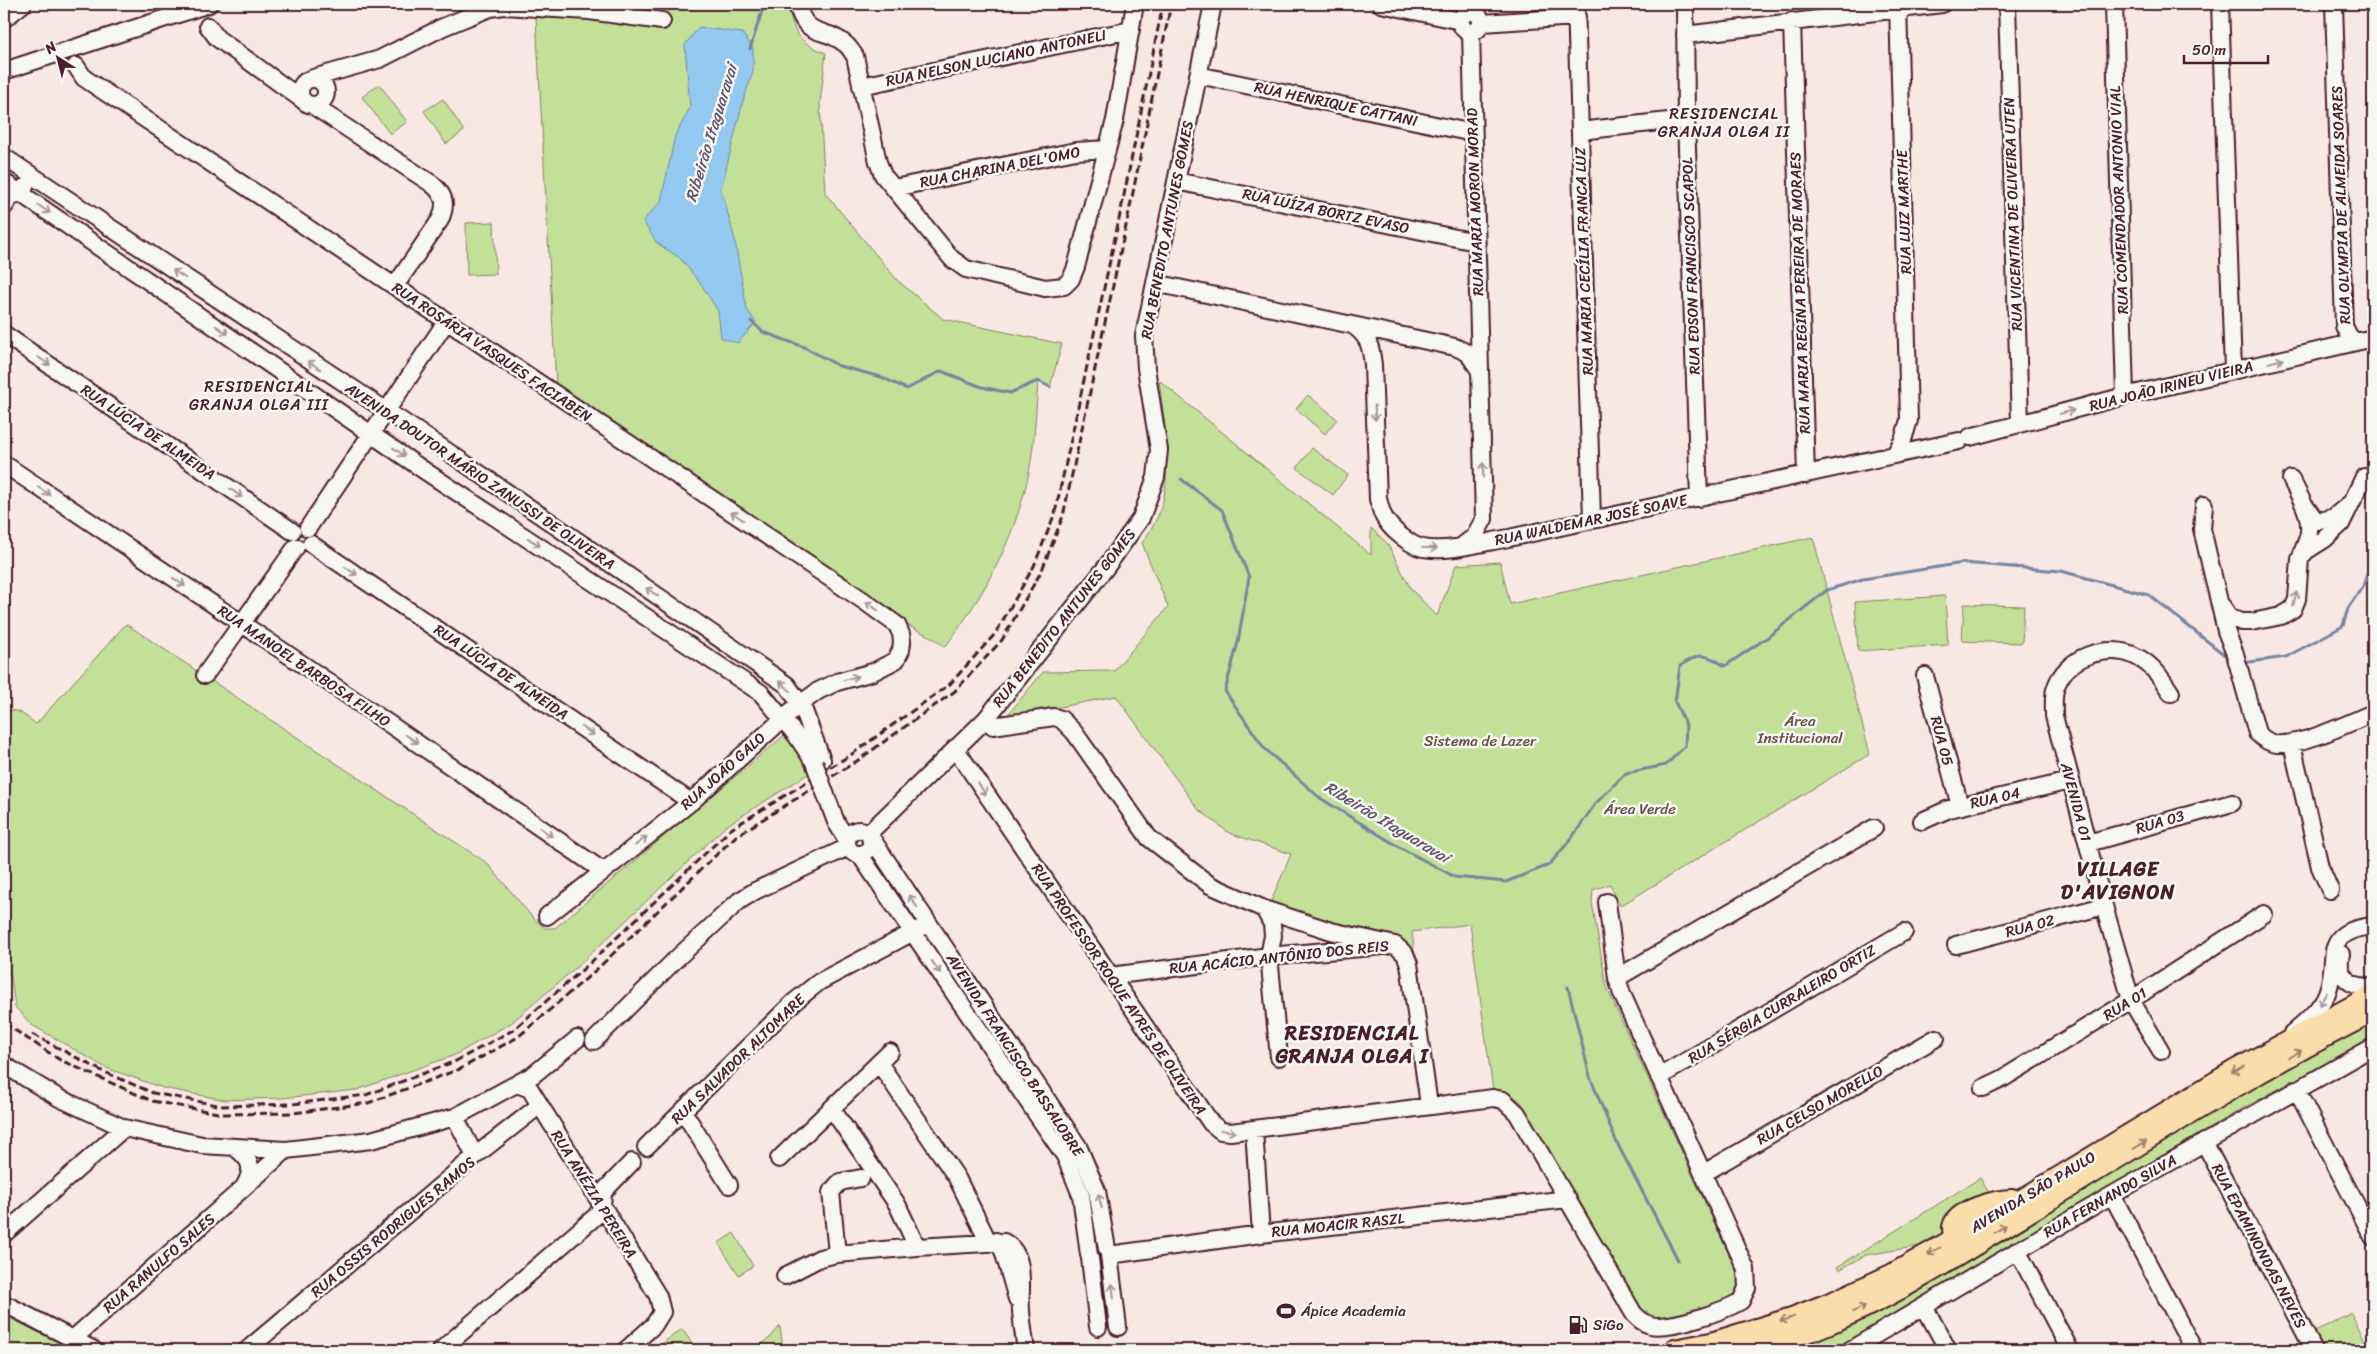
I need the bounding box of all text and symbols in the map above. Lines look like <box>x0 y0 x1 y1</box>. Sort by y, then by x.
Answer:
street label: RUA NELSON LUCIANO ANTONELI <box>883 22 1109 94</box>
north arrow <box>32 32 82 82</box>
scale bar <box>2184 32 2268 64</box>
text: N <box>39 35 62 61</box>
text: 50 m <box>2192 37 2227 63</box>
water label: Ribeirão Itaguaravai <box>676 57 747 205</box>
street label: RUA HENRIQUE CATTANI <box>1252 74 1420 134</box>
street label: RUA COMENDADOR ANTONIO VIAL <box>2102 85 2136 315</box>
street label: RUA OLYMPIA DE ALMEIDA SOARES <box>2324 85 2358 325</box>
street label: RUA VICENTINA DE OLIVEIRA UTEN <box>1996 96 2030 331</box>
district label: RESIDENCIAL GRANJA OLGA II <box>1658 99 1791 146</box>
street label: RUA MARIA MORON MORAD <box>1459 108 1491 296</box>
street label: RUA BENEDITO ANTUNES GOMES <box>1133 119 1201 341</box>
street label: RUA CHARINA DEL'OMO <box>918 139 1083 195</box>
street label: RUA MARIA CECÍLIA FRANCA LUZ <box>1567 146 1601 376</box>
street label: RUA LUIZ MARTHE <box>1889 148 1919 275</box>
street label: RUA MARIA REGINA PEREIRA DE MORAES <box>1782 151 1818 434</box>
street label: RUA EDSON FRANCISCO SCAPOL <box>1674 157 1708 375</box>
street label: RUA LUÍZA BORTZ EVASO <box>1240 181 1412 241</box>
one-way arrow <box>37 204 51 214</box>
one-way arrow <box>173 269 187 279</box>
street label: RUA ROSÁRIA VASQUES FACIABEN <box>387 275 598 429</box>
one-way arrow <box>214 325 228 335</box>
street label: RUA JOÃO IRINEU VIEIRA <box>2086 353 2256 419</box>
one-way arrow <box>37 356 51 366</box>
one-way arrow <box>2267 356 2283 365</box>
one-way arrow <box>308 360 322 370</box>
district label: RESIDENCIAL GRANJA OLGA III <box>189 372 330 419</box>
street label: AVENIDA DOUTOR MÁRIO ZANUSSI DE OLIVEIRA <box>339 375 620 577</box>
street label: RUA LÚCIA DE ALMEIDA <box>75 377 221 487</box>
one-way arrow <box>1370 405 1379 421</box>
one-way arrow <box>2058 406 2074 416</box>
one-way arrow <box>392 447 406 457</box>
one-way arrow <box>1478 463 1488 479</box>
one-way arrow <box>37 486 51 496</box>
street label: RUA WALDEMAR JOSÉ SOAVE <box>1492 487 1691 553</box>
one-way arrow <box>229 488 243 498</box>
one-way arrow <box>731 511 745 521</box>
street label: RUA BENEDITO ANTUNES GOMES <box>986 523 1142 713</box>
one-way arrow <box>527 537 541 548</box>
one-way arrow <box>1421 543 1437 552</box>
one-way arrow <box>344 566 358 576</box>
one-way arrow <box>172 577 186 587</box>
one-way arrow <box>646 587 660 597</box>
one-way arrow <box>2291 592 2300 608</box>
street label: RUA MANOEL BARBOSA FILHO <box>212 598 396 734</box>
one-way arrow <box>865 601 879 611</box>
street label: RUA LÚCIA DE ALMEIDA <box>428 617 574 727</box>
one-way arrow <box>842 673 858 682</box>
one-way arrow <box>779 680 792 691</box>
park label: Área Institucional <box>1757 708 1843 751</box>
street label: RUA 05 <box>1923 713 1961 769</box>
street label: RUA JOÃO GALO <box>674 725 772 817</box>
one-way arrow <box>580 726 594 736</box>
park label: Sistema de Lazer <box>1424 728 1537 754</box>
one-way arrow <box>405 734 419 745</box>
street label: AVENIDA 01 <box>2053 759 2099 844</box>
water label: Ribeirão Itaguaravai <box>1318 773 1459 873</box>
street label: RUA 04 <box>1967 780 2023 816</box>
one-way arrow <box>977 781 987 795</box>
park label: Área Verde <box>1603 796 1676 822</box>
street label: RUA 03 <box>2133 803 2187 841</box>
one-way arrow <box>539 827 553 837</box>
one-way arrow <box>634 835 647 846</box>
district label: VILLAGE D'AVIGNON <box>2061 852 2175 910</box>
street label: RUA PROFESSOR ROQUE AYRES DE OLIVEIRA <box>1025 858 1213 1120</box>
one-way arrow <box>908 894 918 908</box>
street label: RUA 02 <box>2002 907 2058 945</box>
street label: RUA ACÁCIO ANTÔNIO DOS REIS <box>1168 932 1391 981</box>
street label: RUA SÉRGIA CURRALEIRO ORTIZ <box>1683 937 1881 1071</box>
street label: AVENIDA FRANCISCO BASSALOBRE <box>939 947 1092 1163</box>
one-way arrow <box>931 960 941 974</box>
street label: RUA 01 <box>2098 980 2152 1028</box>
street label: RUA SALVADOR ALTOMARE <box>665 986 813 1130</box>
one-way arrow <box>2318 992 2328 1007</box>
district label: RESIDENCIAL GRANJA OLGA I <box>1274 1016 1430 1074</box>
one-way arrow <box>2287 1048 2301 1058</box>
street label: RUA CELSO MORELLO <box>1752 1058 1889 1152</box>
one-way arrow <box>2231 1064 2246 1074</box>
street label: RUA ANÉZIA PEREIRA <box>544 1125 644 1263</box>
one-way arrow <box>1220 1126 1236 1136</box>
one-way arrow <box>2132 1139 2146 1149</box>
street label: AVENIDA SÃO PAULO <box>1964 1144 2101 1240</box>
street label: RUA FERNANDO SILVA <box>2038 1147 2182 1245</box>
street label: RUA OSSIS RODRIGUES RAMOS <box>305 1150 481 1304</box>
street label: RUA EPAMINONDAS NEVES <box>2204 1159 2314 1334</box>
one-way arrow <box>1094 1194 1104 1210</box>
street label: RUA MOACIR RASZL <box>1270 1205 1406 1245</box>
street label: RUA RANULFO SALES <box>97 1206 222 1320</box>
one-way arrow <box>1993 1223 2007 1233</box>
one-way arrow <box>1926 1246 1941 1256</box>
one-way arrow <box>1108 1283 1118 1299</box>
place label: Ápice Academia <box>1300 1298 1406 1324</box>
sports icon: Ápice Academia <box>1275 1300 1297 1322</box>
one-way arrow <box>1851 1304 1866 1313</box>
place label: SiGo <box>1593 1312 1624 1338</box>
fuel station icon: SiGo <box>1567 1314 1589 1336</box>
one-way arrow <box>1779 1315 1795 1325</box>

